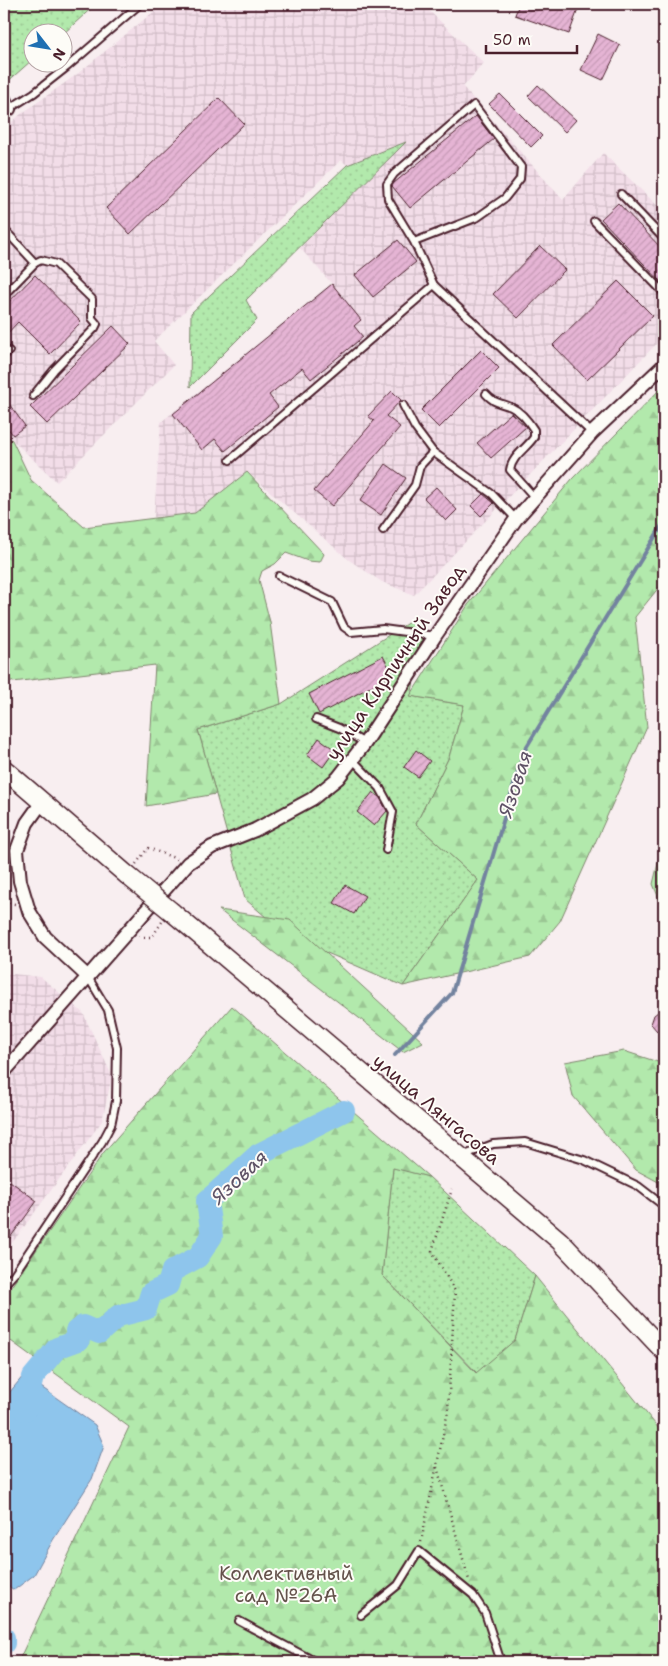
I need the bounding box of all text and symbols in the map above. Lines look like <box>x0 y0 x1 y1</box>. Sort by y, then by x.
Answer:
north arrow <box>22 22 72 72</box>
scale bar <box>486 22 577 54</box>
text: 50 m <box>493 30 531 50</box>
text: N <box>49 45 70 64</box>
street label: улица Кирпичный Завод <box>320 559 470 765</box>
water label: Язовая <box>492 747 538 822</box>
street label: улица Лянгасова <box>368 1049 506 1170</box>
water label: Язовая <box>204 1144 273 1211</box>
park label: Коллективный сад №26А <box>219 1561 353 1608</box>

